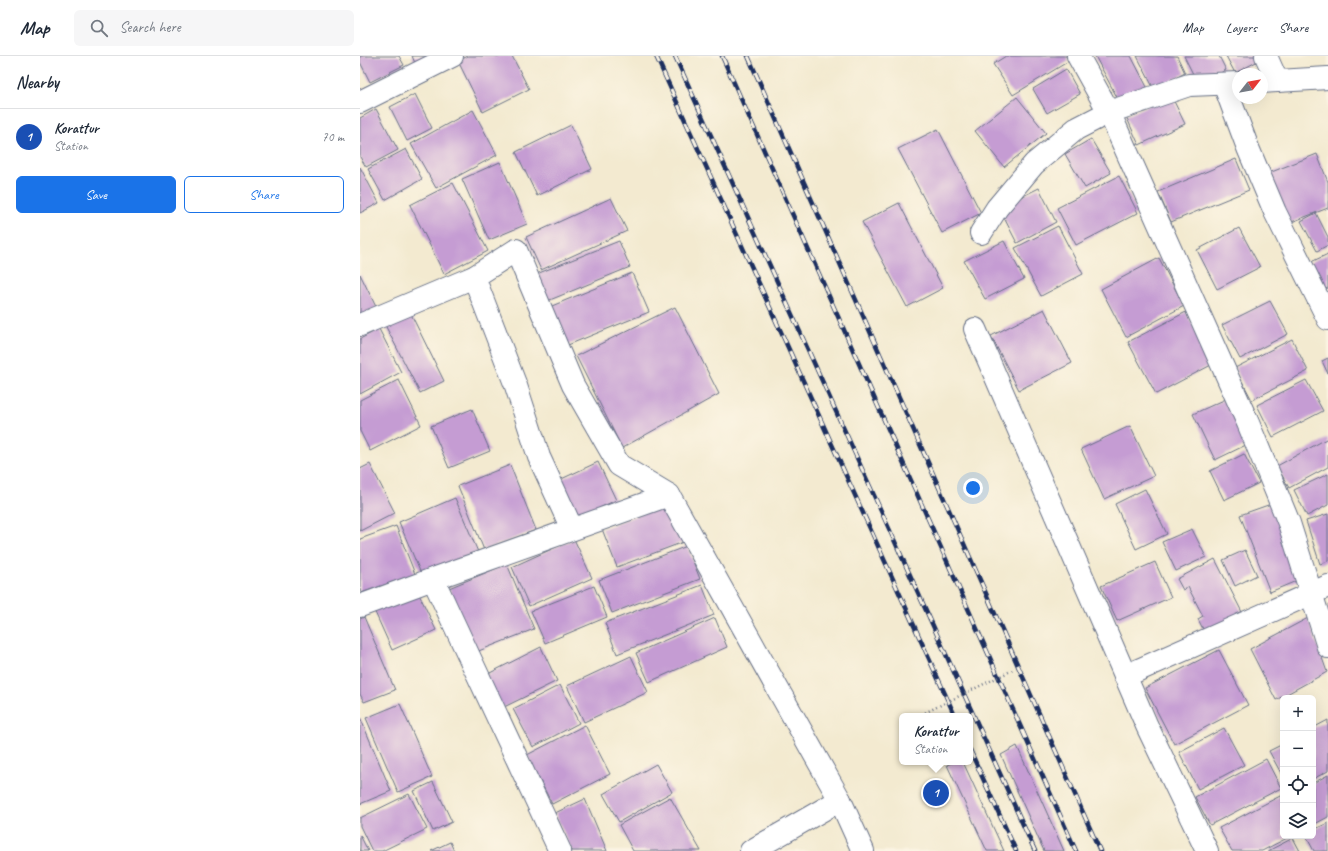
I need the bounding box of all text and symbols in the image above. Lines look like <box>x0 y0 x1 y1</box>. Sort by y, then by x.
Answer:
search box <box>74 10 354 46</box>
text: Map <box>20 16 50 40</box>
icon: search <box>88 17 110 39</box>
text: Search here <box>120 18 181 37</box>
text: Map <box>1182 19 1204 36</box>
text: Layers <box>1226 19 1257 36</box>
text: Share <box>1279 19 1308 36</box>
north arrow <box>1232 68 1268 104</box>
text: Nearby <box>16 72 59 93</box>
text: Korattur <box>54 119 99 138</box>
text: 1 <box>26 129 32 145</box>
text: 70 m <box>322 129 344 145</box>
text: Station <box>54 138 88 154</box>
button: Save <box>16 176 176 213</box>
button: Share <box>184 176 344 213</box>
your location <box>963 478 983 498</box>
map controls <box>1280 695 1316 839</box>
button: + <box>1280 695 1316 731</box>
popup <box>899 713 973 765</box>
text: Korattur <box>914 722 958 741</box>
button: − <box>1280 731 1316 767</box>
text: Station <box>914 741 947 757</box>
button: locate <box>1280 767 1316 803</box>
pin: 1 <box>923 778 949 808</box>
button: layers <box>1280 803 1316 839</box>

